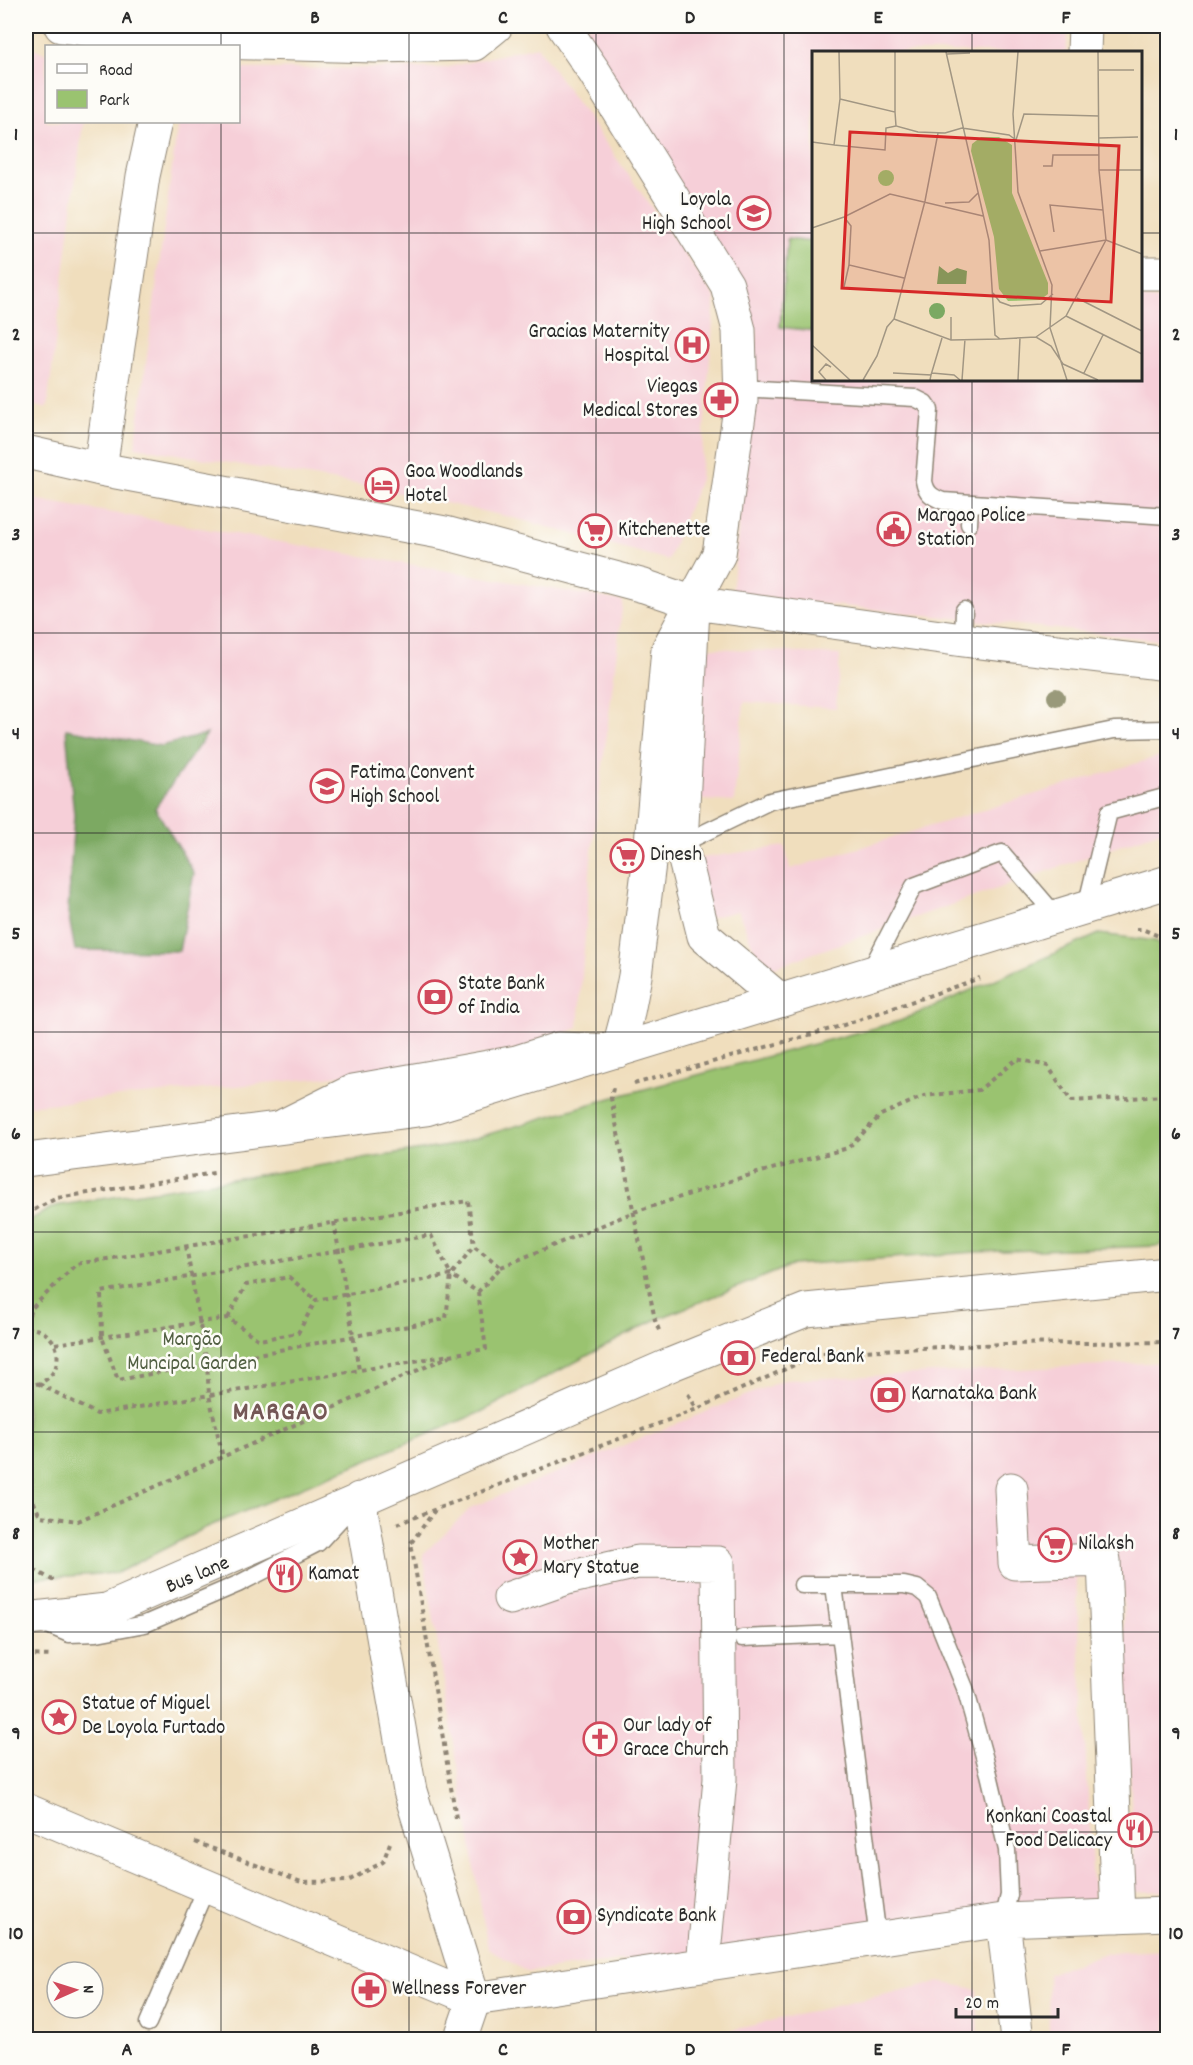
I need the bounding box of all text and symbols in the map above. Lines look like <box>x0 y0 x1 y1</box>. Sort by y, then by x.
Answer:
text: A <box>122 5 133 33</box>
text: B <box>310 5 320 33</box>
text: C <box>498 5 508 33</box>
text: D <box>685 5 696 33</box>
text: E <box>873 5 883 33</box>
text: F <box>1062 5 1072 33</box>
legend <box>45 45 240 123</box>
inset map <box>812 51 1142 381</box>
text: Road <box>99 59 133 84</box>
text: Park <box>99 89 130 114</box>
text: 1 <box>14 122 18 150</box>
text: 1 <box>1174 122 1178 150</box>
place label: Loyola High School <box>642 186 732 240</box>
school or university icon: Loyola High School <box>736 195 772 231</box>
place label: Gracias Maternity Hospital <box>528 318 669 372</box>
text: 2 <box>12 322 20 350</box>
text: 2 <box>1172 322 1180 350</box>
hospital icon: Gracias Maternity Hospital <box>674 327 710 363</box>
place label: Viegas Medical Stores <box>582 373 698 427</box>
pharmacy icon: Viegas Medical Stores <box>703 382 739 418</box>
place label: Goa Woodlands Hotel <box>405 458 523 512</box>
hotel icon: Goa Woodlands Hotel <box>364 467 400 503</box>
place label: Margao Police Station <box>917 502 1026 556</box>
public building icon: Margao Police Station <box>876 511 912 547</box>
supermarket icon: Kitchenette <box>577 513 613 549</box>
place label: Kitchenette <box>618 516 710 546</box>
text: 3 <box>12 522 20 550</box>
text: 3 <box>1172 522 1180 550</box>
text: 4 <box>12 721 20 749</box>
text: 4 <box>1172 721 1180 749</box>
place label: Fatima Convent High School <box>350 759 475 813</box>
school or university icon: Fatima Convent High School <box>309 768 345 804</box>
supermarket icon: Dinesh <box>609 838 645 874</box>
place label: Dinesh <box>650 841 702 871</box>
text: 5 <box>11 921 21 949</box>
text: 5 <box>1171 921 1181 949</box>
place label: State Bank of India <box>458 970 545 1024</box>
bank icon: State Bank of India <box>417 979 453 1015</box>
text: 6 <box>11 1121 21 1149</box>
text: 6 <box>1171 1121 1181 1149</box>
text: 7 <box>12 1321 20 1349</box>
text: 7 <box>1172 1321 1180 1349</box>
park label: Margão Muncipal Garden <box>127 1326 257 1380</box>
bank icon: Federal Bank <box>720 1340 756 1376</box>
place label: Federal Bank <box>761 1343 864 1373</box>
bank icon: Karnataka Bank <box>870 1377 906 1413</box>
place label: Karnataka Bank <box>911 1380 1037 1410</box>
district label: MARGAO <box>233 1394 329 1433</box>
text: 8 <box>12 1521 20 1549</box>
text: 8 <box>1172 1521 1180 1549</box>
supermarket icon: Nilaksh <box>1037 1527 1073 1563</box>
place label: Mother Mary Statue <box>543 1530 639 1584</box>
place label: Nilaksh <box>1078 1530 1134 1560</box>
place icon: Mother Mary Statue <box>502 1539 538 1575</box>
street label: Bus lane <box>162 1549 234 1603</box>
restaurant icon: Kamat <box>267 1557 303 1593</box>
place label: Kamat <box>308 1560 360 1590</box>
place label: Statue of Miguel De Loyola Furtado <box>82 1690 225 1744</box>
place icon: Statue of Miguel De Loyola Furtado <box>41 1699 77 1735</box>
place label: Our lady of Grace Church <box>623 1712 729 1766</box>
text: 9 <box>11 1721 21 1749</box>
church icon: Our lady of Grace Church <box>582 1721 618 1757</box>
text: 9 <box>1171 1721 1181 1749</box>
place label: Konkani Coastal Food Delicacy <box>985 1803 1112 1857</box>
restaurant icon: Konkani Coastal Food Delicacy <box>1117 1812 1153 1848</box>
bank icon: Syndicate Bank <box>556 1899 592 1935</box>
place label: Syndicate Bank <box>597 1902 716 1932</box>
text: 10 <box>8 1921 24 1949</box>
text: 10 <box>1168 1921 1184 1949</box>
north arrow <box>45 1960 105 2020</box>
pharmacy icon: Wellness Forever <box>351 1972 387 2008</box>
place label: Wellness Forever <box>392 1975 526 2005</box>
scale bar <box>956 1981 1058 2019</box>
text: N <box>76 1985 99 1994</box>
text: 20 m <box>965 1992 999 2017</box>
text: A <box>122 2037 133 2065</box>
text: B <box>310 2037 320 2065</box>
text: C <box>498 2037 508 2065</box>
text: D <box>685 2037 696 2065</box>
text: E <box>873 2037 883 2065</box>
text: F <box>1062 2037 1072 2065</box>

